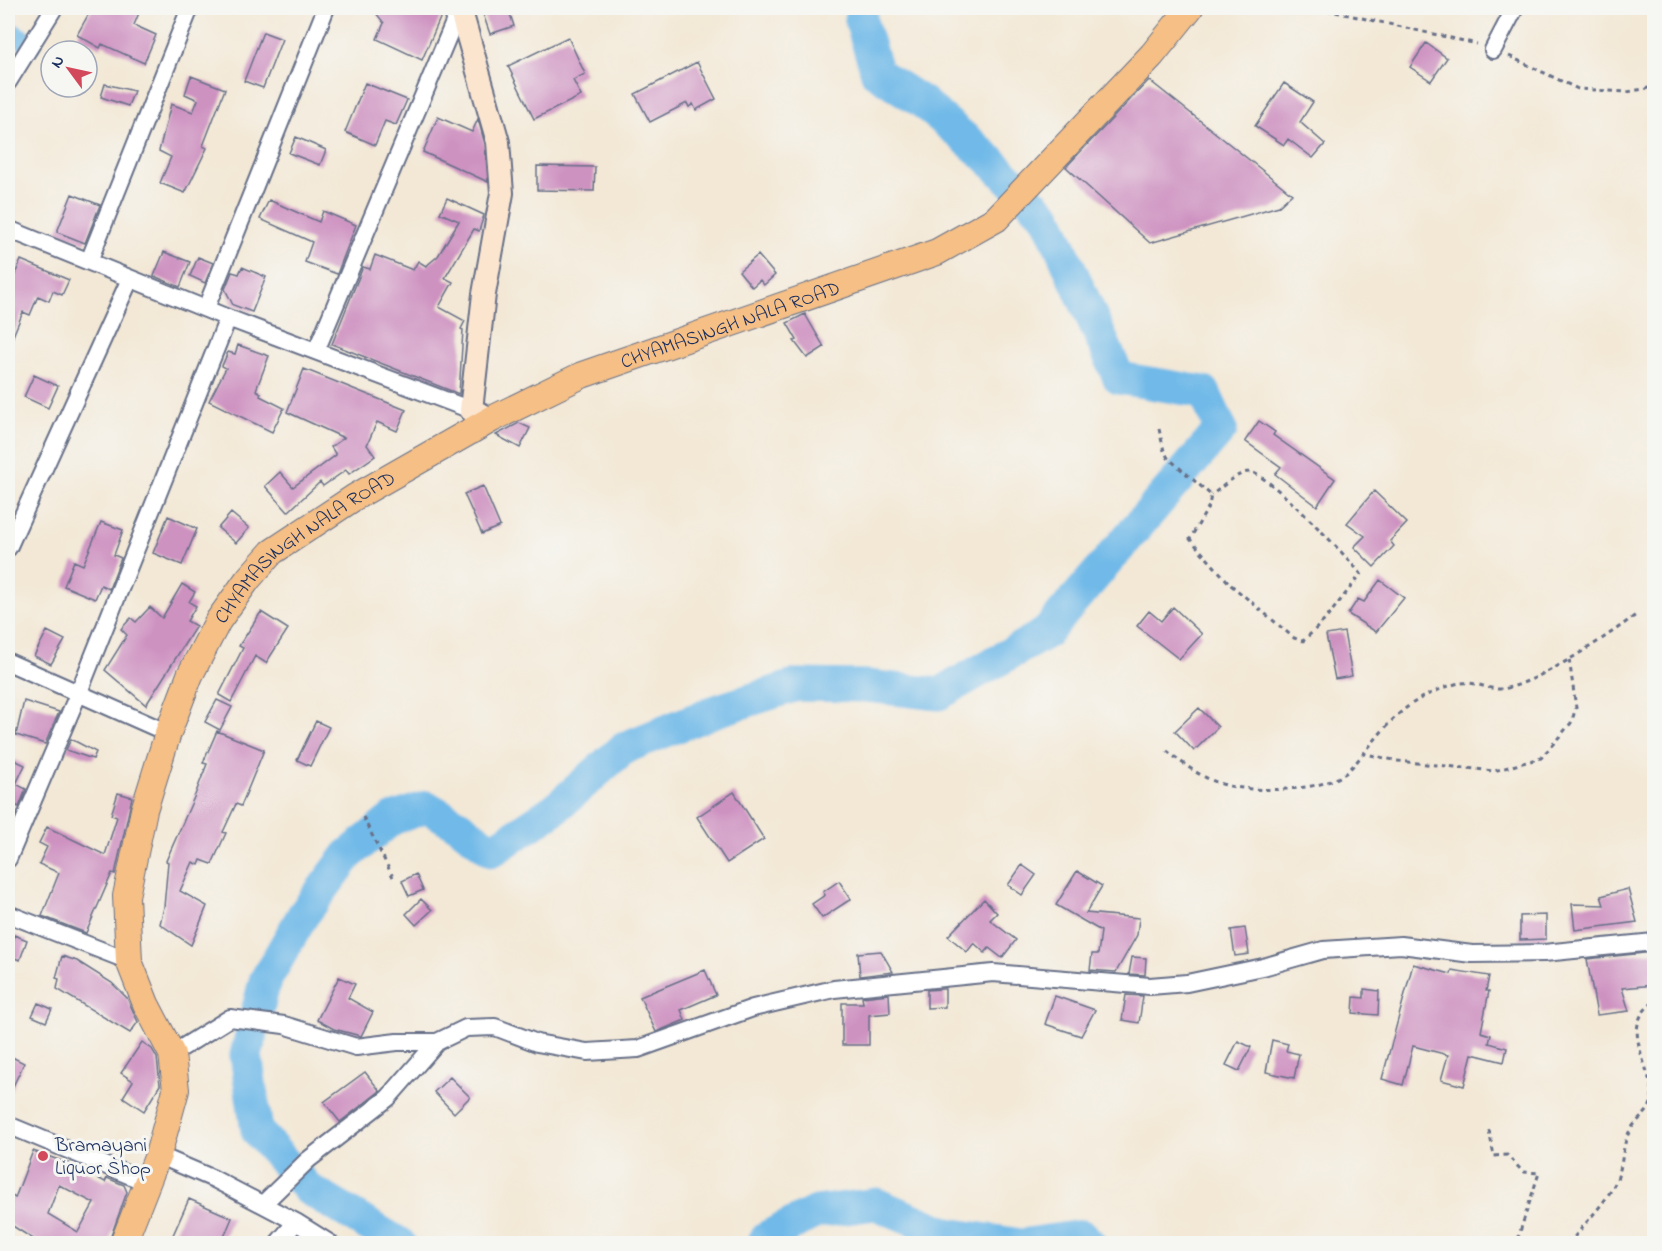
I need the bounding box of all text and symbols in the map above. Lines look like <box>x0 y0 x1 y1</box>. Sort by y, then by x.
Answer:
north arrow <box>39 39 99 99</box>
text: N <box>45 51 71 73</box>
street label: CHYAMASINGH NALA ROAD <box>617 275 844 378</box>
street label: CHYAMASINGH NALA ROAD <box>208 465 401 631</box>
place label: Bramayani Liquor Shop <box>54 1132 151 1184</box>
marker: Bramayani Liquor Shop <box>36 1149 50 1163</box>

